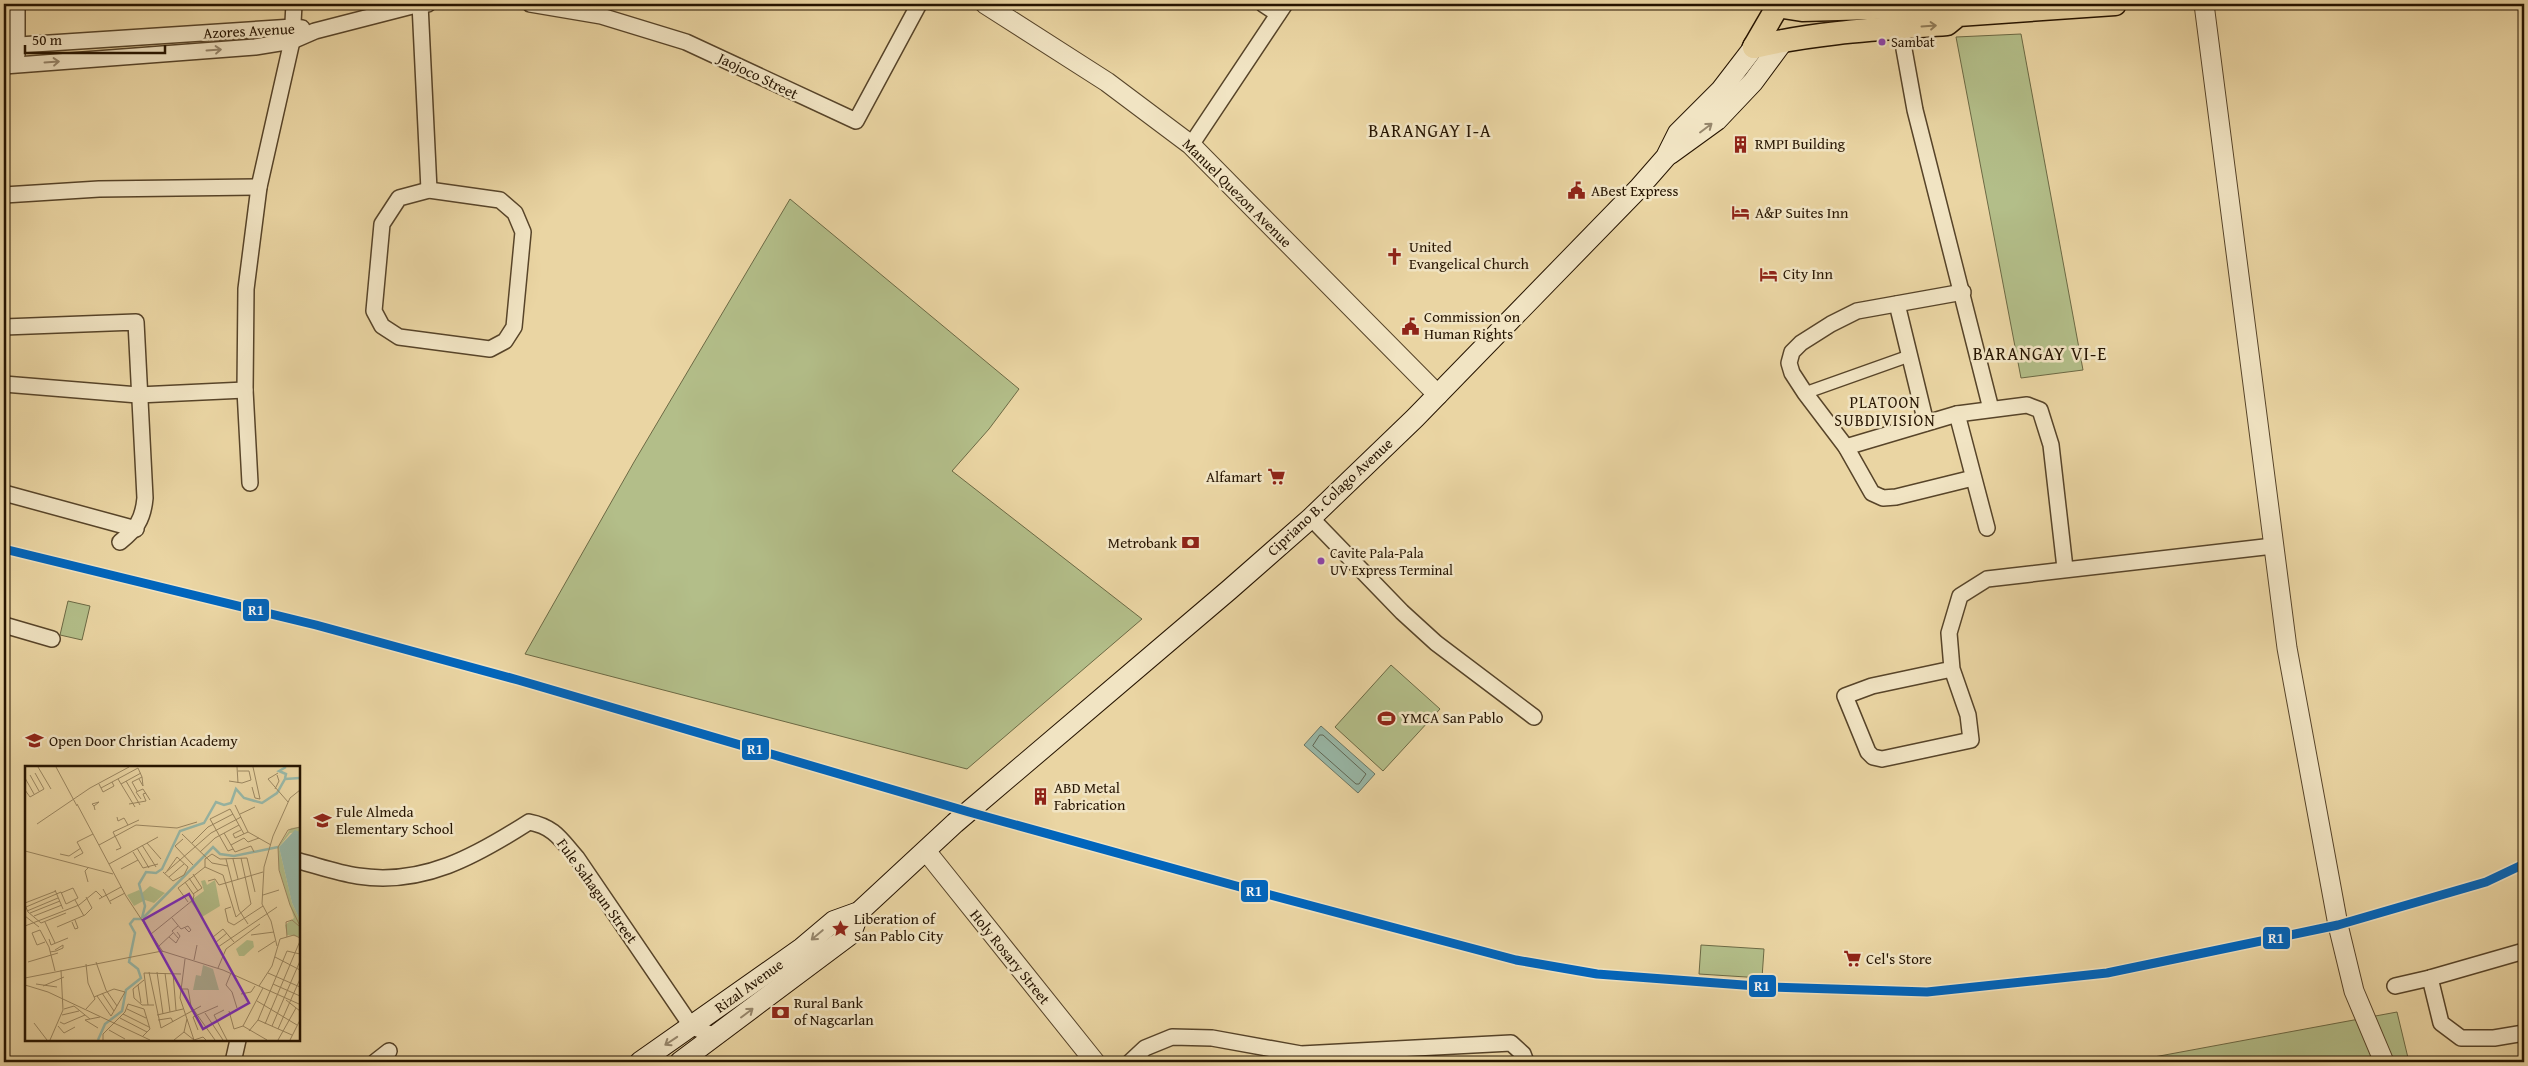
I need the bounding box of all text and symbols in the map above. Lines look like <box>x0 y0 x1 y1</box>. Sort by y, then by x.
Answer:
street label: Azores Avenue <box>203 18 295 43</box>
one-way arrow <box>1921 21 1937 30</box>
scale bar <box>25 22 165 54</box>
text: 50 m <box>32 29 63 50</box>
place label: Sambat <box>1891 32 1935 52</box>
marker: Sambat <box>1877 37 1887 47</box>
one-way arrow <box>206 46 222 55</box>
street label: Jaojoco Street <box>713 46 802 104</box>
one-way arrow <box>44 58 60 67</box>
district label: BARANGAY I-A <box>1368 117 1492 144</box>
one-way arrow <box>1699 123 1712 134</box>
street label: Manuel Quezon Avenue <box>1178 133 1297 252</box>
place label: RMPI Building <box>1755 133 1846 154</box>
building icon: RMPI Building <box>1731 134 1751 154</box>
place label: ABest Express <box>1591 180 1678 201</box>
public building icon: ABest Express <box>1567 181 1587 201</box>
place label: A&P Suites Inn <box>1755 202 1849 223</box>
hotel icon: A&P Suites Inn <box>1731 203 1751 223</box>
place label: United Evangelical Church <box>1409 236 1530 274</box>
church icon: United Evangelical Church <box>1385 246 1405 266</box>
place label: City Inn <box>1783 263 1833 284</box>
hotel icon: City Inn <box>1759 264 1779 284</box>
place label: Commission on Human Rights <box>1424 306 1521 344</box>
public building icon: Commission on Human Rights <box>1400 316 1420 336</box>
district label: BARANGAY VI-E <box>1973 340 2107 367</box>
district label: PLATOON SUBDIVISION <box>1834 390 1936 432</box>
street label: Cipriano B. Colago Avenue <box>1262 433 1397 560</box>
place label: Alfamart <box>1206 466 1263 487</box>
supermarket icon: Alfamart <box>1266 467 1286 487</box>
place label: Metrobank <box>1108 532 1177 553</box>
bank icon: Metrobank <box>1181 533 1201 553</box>
place label: Cavite Pala-Pala UV Express Terminal <box>1330 543 1453 580</box>
marker: Cavite Pala-Pala UV Express Terminal <box>1316 556 1326 566</box>
line badge: R1 <box>242 598 270 622</box>
text: R1 <box>248 600 264 620</box>
place label: YMCA San Pablo <box>1401 707 1504 728</box>
sports icon: YMCA San Pablo <box>1377 708 1397 728</box>
place label: Open Door Christian Academy <box>49 730 238 751</box>
school or university icon: Open Door Christian Academy <box>25 731 45 751</box>
line badge: R1 <box>741 737 770 761</box>
text: R1 <box>747 739 763 759</box>
inset map <box>25 766 300 1041</box>
place label: ABD Metal Fabrication <box>1054 777 1126 815</box>
building icon: ABD Metal Fabrication <box>1030 787 1050 807</box>
place label: Fule Almeda Elementary School <box>336 801 454 839</box>
school or university icon: Fule Almeda Elementary School <box>312 811 332 831</box>
street label: Fule Sahagun Street <box>552 834 643 948</box>
line badge: R1 <box>1240 879 1269 903</box>
text: R1 <box>1246 881 1262 901</box>
street label: Holy Rosary Street <box>965 905 1056 1009</box>
place label: Liberation of San Pablo City <box>854 908 944 946</box>
place icon: Liberation of San Pablo City <box>830 918 850 938</box>
line badge: R1 <box>2262 926 2291 950</box>
text: R1 <box>2268 928 2284 948</box>
one-way arrow <box>810 930 823 941</box>
place label: Cel's Store <box>1866 948 1932 969</box>
supermarket icon: Cel's Store <box>1842 949 1862 969</box>
street label: Rizal Avenue <box>710 954 787 1018</box>
line badge: R1 <box>1748 974 1777 998</box>
text: R1 <box>1754 976 1770 996</box>
place label: Rural Bank of Nagcarlan <box>794 992 874 1030</box>
bank icon: Rural Bank of Nagcarlan <box>770 1002 790 1022</box>
one-way arrow <box>740 1007 753 1018</box>
one-way arrow <box>664 1036 678 1046</box>

